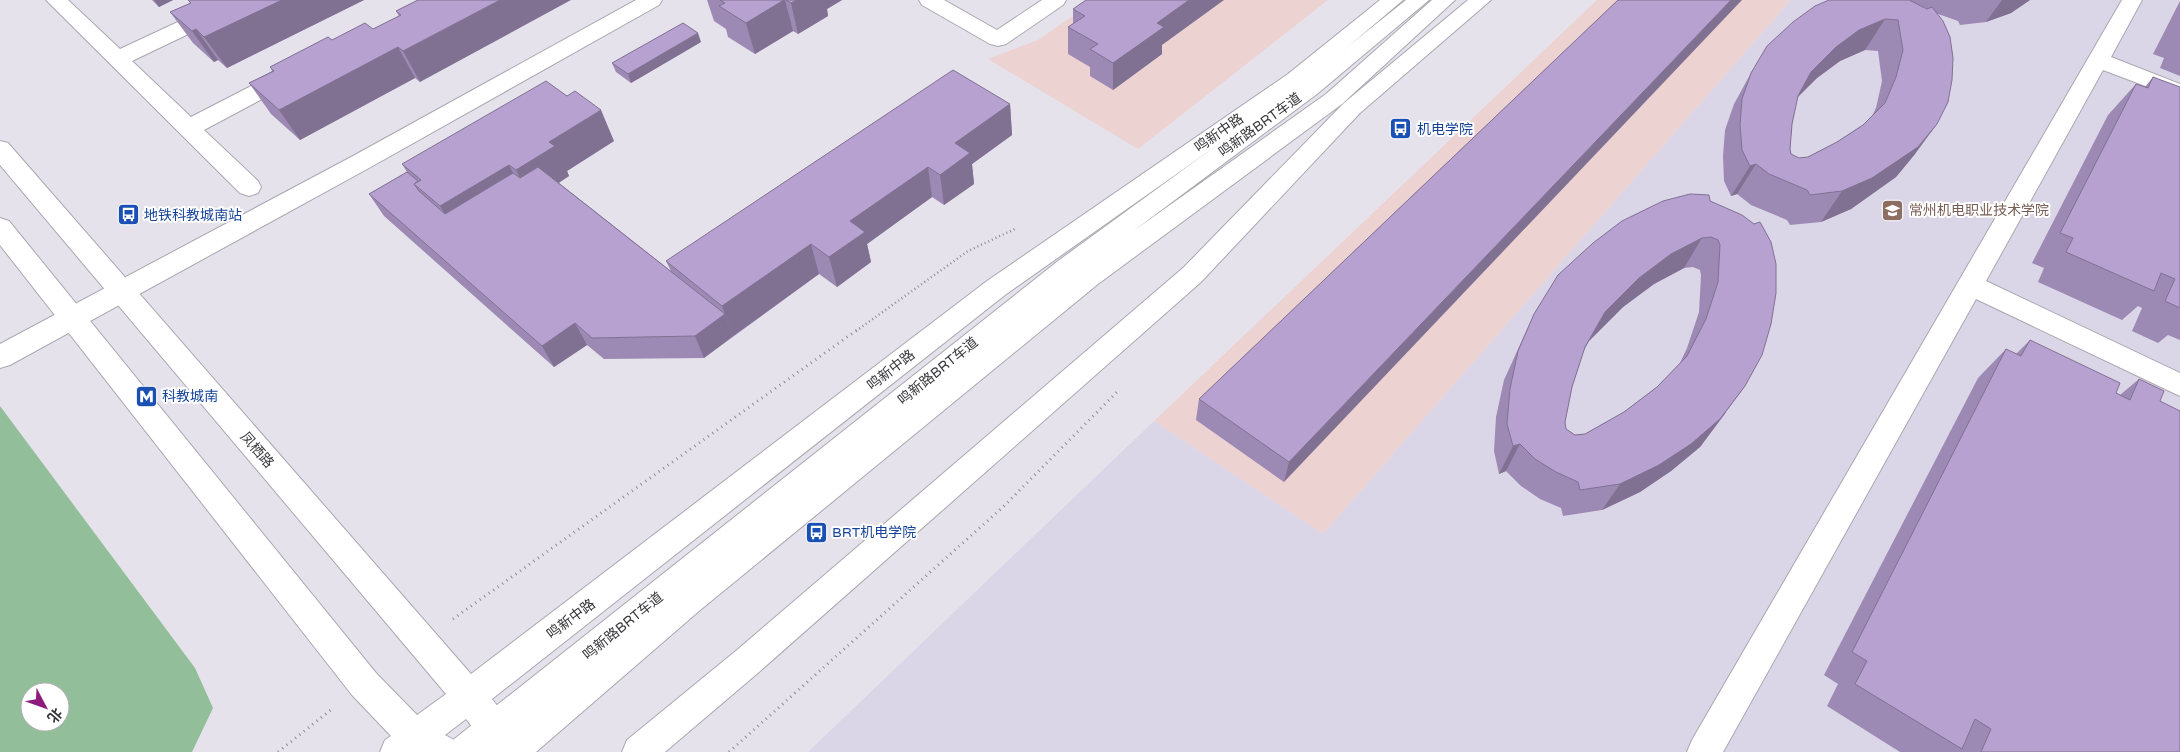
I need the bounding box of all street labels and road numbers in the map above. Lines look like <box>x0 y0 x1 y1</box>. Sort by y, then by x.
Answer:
street label: 鸣新路BRT车道 <box>1215 89 1305 161</box>
street label: 鸣新中路 <box>1191 110 1247 156</box>
street label: 鸣新路BRT车道 <box>894 333 982 409</box>
street label: 鸣新中路 <box>864 346 918 394</box>
street label: 凤栖路 <box>237 429 277 471</box>
street label: 鸣新路BRT车道 <box>579 588 667 664</box>
street label: 鸣新中路 <box>544 595 598 643</box>

